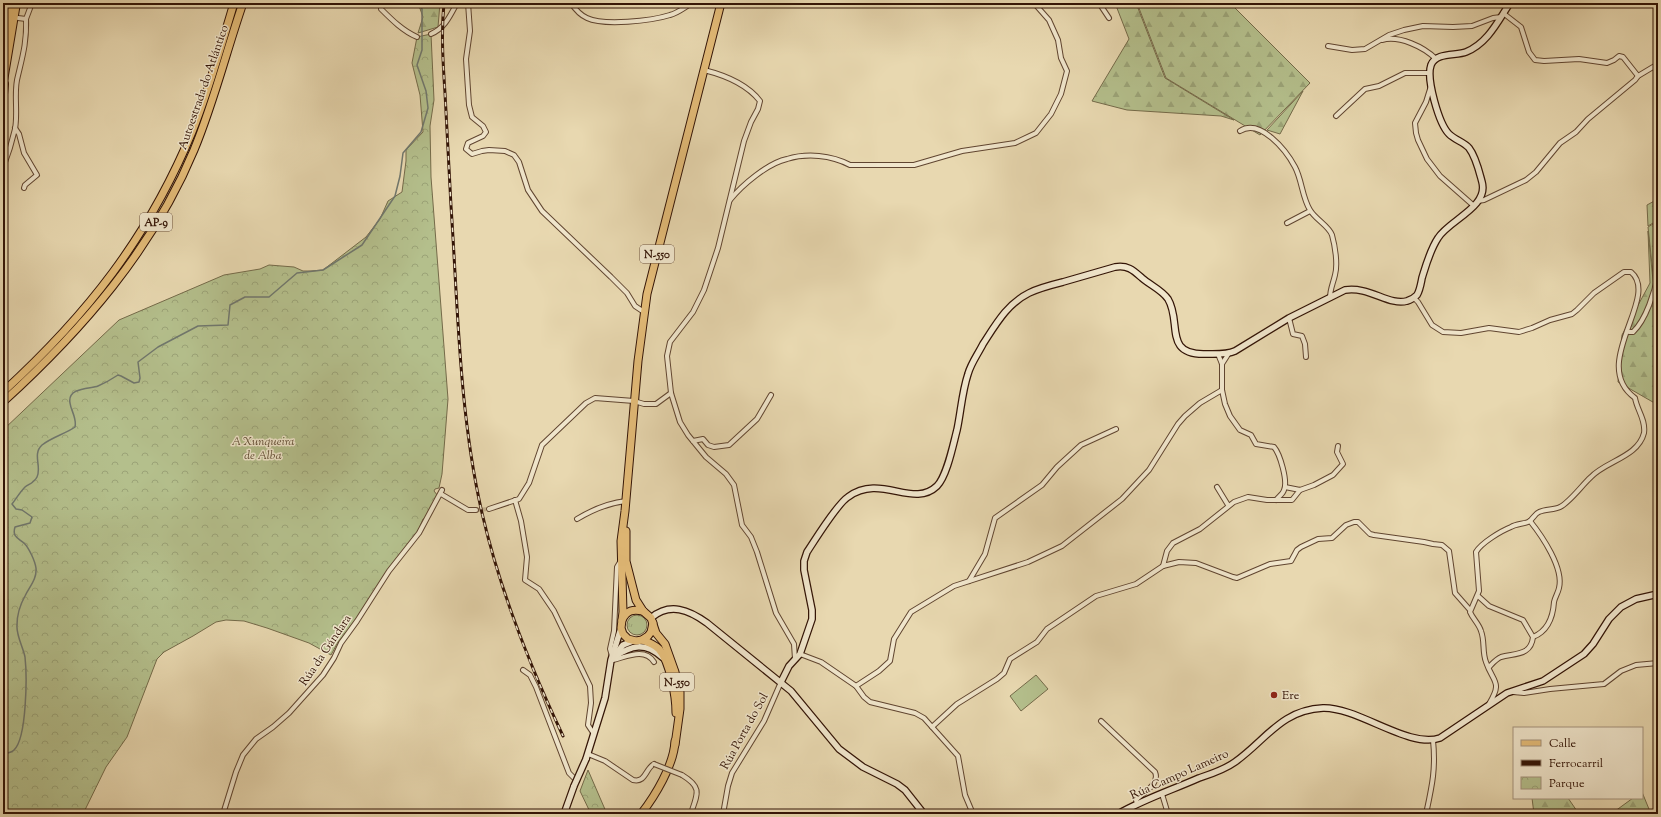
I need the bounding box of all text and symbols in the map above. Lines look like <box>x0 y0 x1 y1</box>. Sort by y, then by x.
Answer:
street label: Autoestrada do Atlántico <box>174 22 234 152</box>
road number: AP-9 <box>140 213 172 231</box>
road number: N-550 <box>640 245 674 263</box>
park label: A Xunqueira de Alba <box>231 433 295 465</box>
street label: Rúa da Gándara <box>295 611 357 690</box>
road number: N-550 <box>660 673 694 691</box>
place label: Ere <box>1282 687 1300 705</box>
street label: Rúa Porta do Sol <box>716 689 774 773</box>
marker: Ere <box>1269 690 1279 700</box>
legend <box>1513 727 1643 799</box>
text: Calle <box>1549 735 1577 753</box>
street label: Rúa Campo Lameiro <box>1127 745 1232 805</box>
text: Ferrocarril <box>1549 755 1604 773</box>
text: Parque <box>1549 775 1585 793</box>

